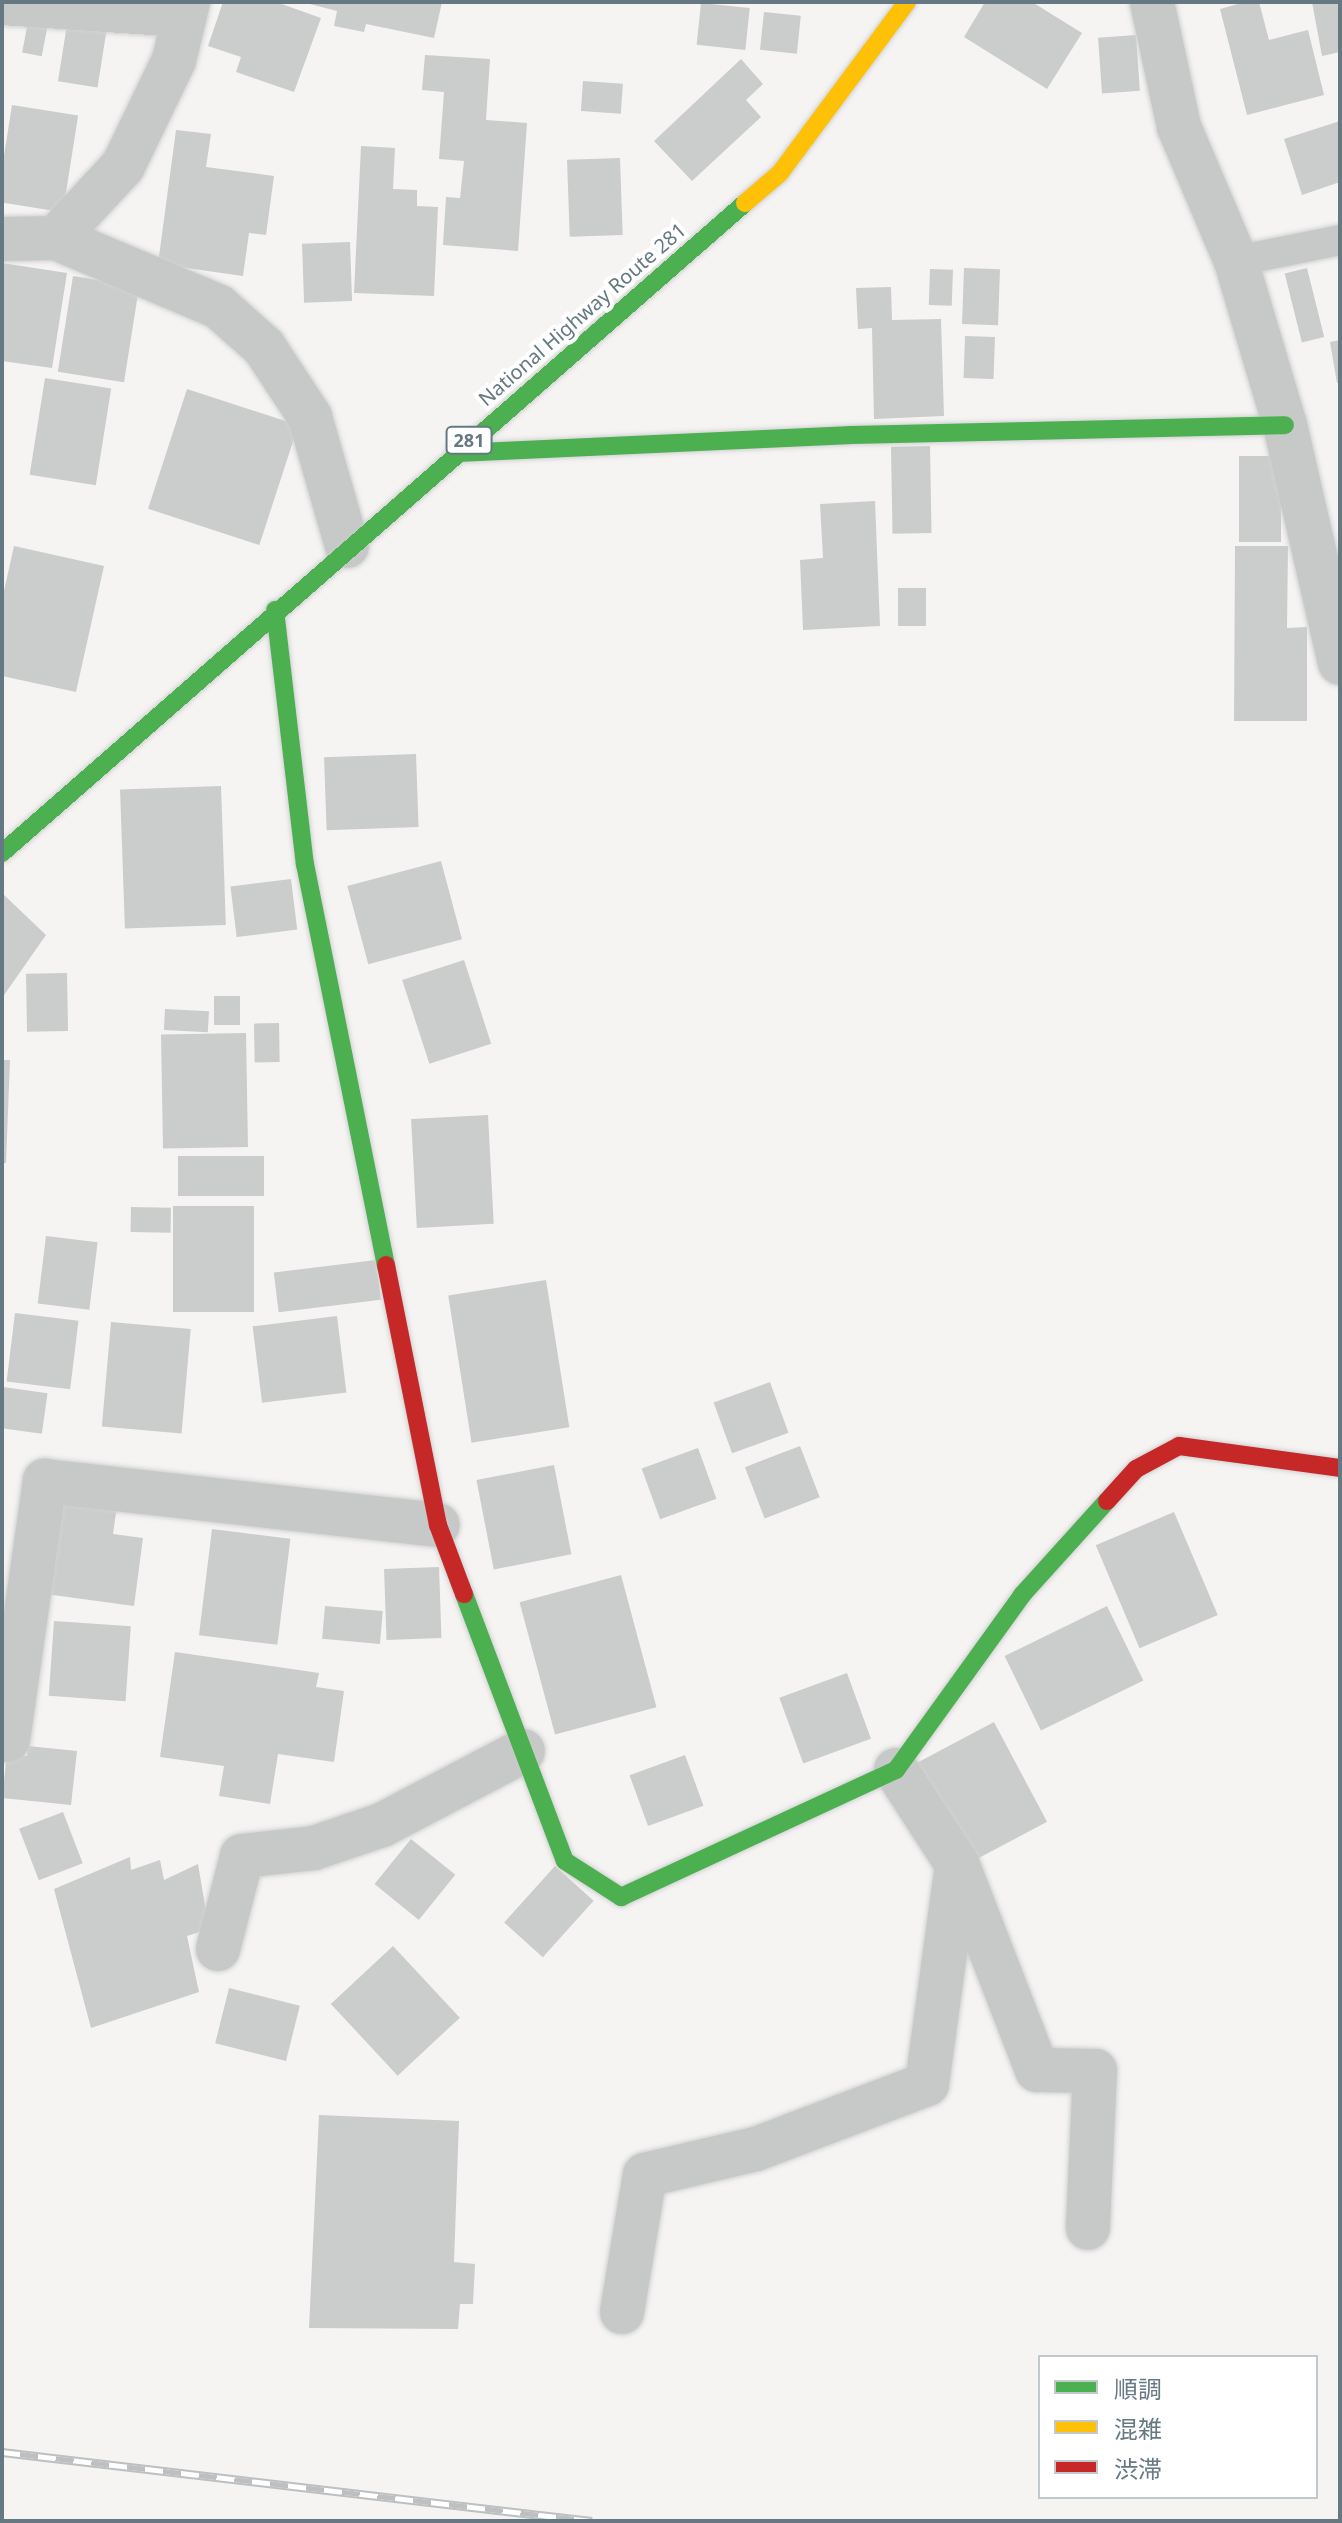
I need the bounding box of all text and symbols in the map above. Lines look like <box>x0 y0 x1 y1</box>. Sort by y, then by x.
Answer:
street label: National Highway Route 281 <box>473 217 691 411</box>
road number: 281 <box>445 426 493 454</box>
legend <box>1038 2355 1318 2499</box>
text: 順調 <box>1114 2372 1162 2405</box>
text: 混雑 <box>1114 2412 1162 2445</box>
text: 渋滞 <box>1114 2452 1162 2485</box>

